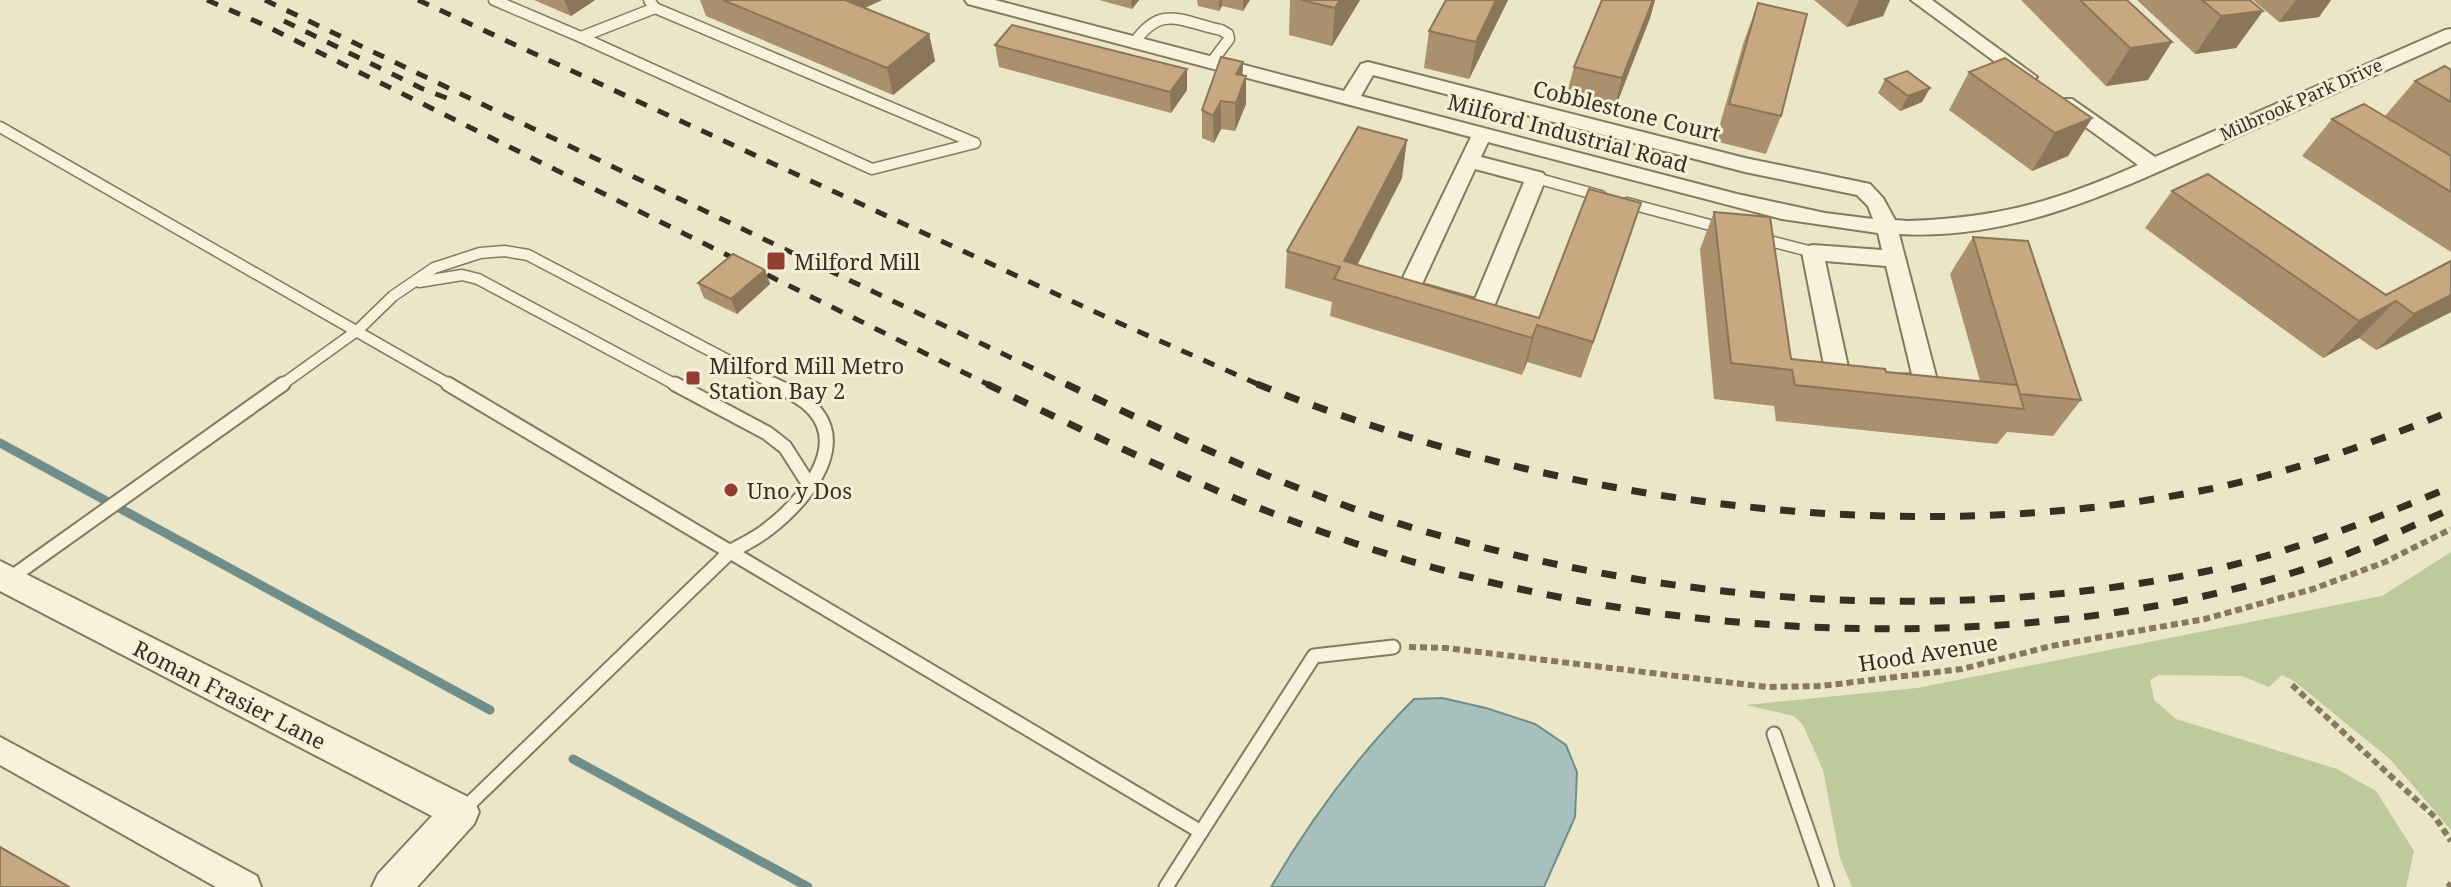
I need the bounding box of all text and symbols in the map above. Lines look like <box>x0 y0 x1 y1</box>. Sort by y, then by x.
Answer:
street label: Milbrook Park Drive <box>2216 52 2386 146</box>
street label: Cobblestone Court <box>1530 72 1724 148</box>
street label: Milford Industrial Road <box>1445 85 1692 179</box>
place label: Milford Mill <box>794 246 920 276</box>
marker: Milford Mill <box>765 250 787 272</box>
place label: Milford Mill Metro Station Bay 2 <box>709 350 904 405</box>
marker: Milford Mill Metro Station Bay 2 <box>684 369 702 387</box>
place label: Uno y Dos <box>747 475 852 505</box>
marker: Uno y Dos <box>722 481 740 499</box>
street label: Hood Avenue <box>1856 626 2000 678</box>
street label: Roman Frasier Lane <box>129 632 331 756</box>

